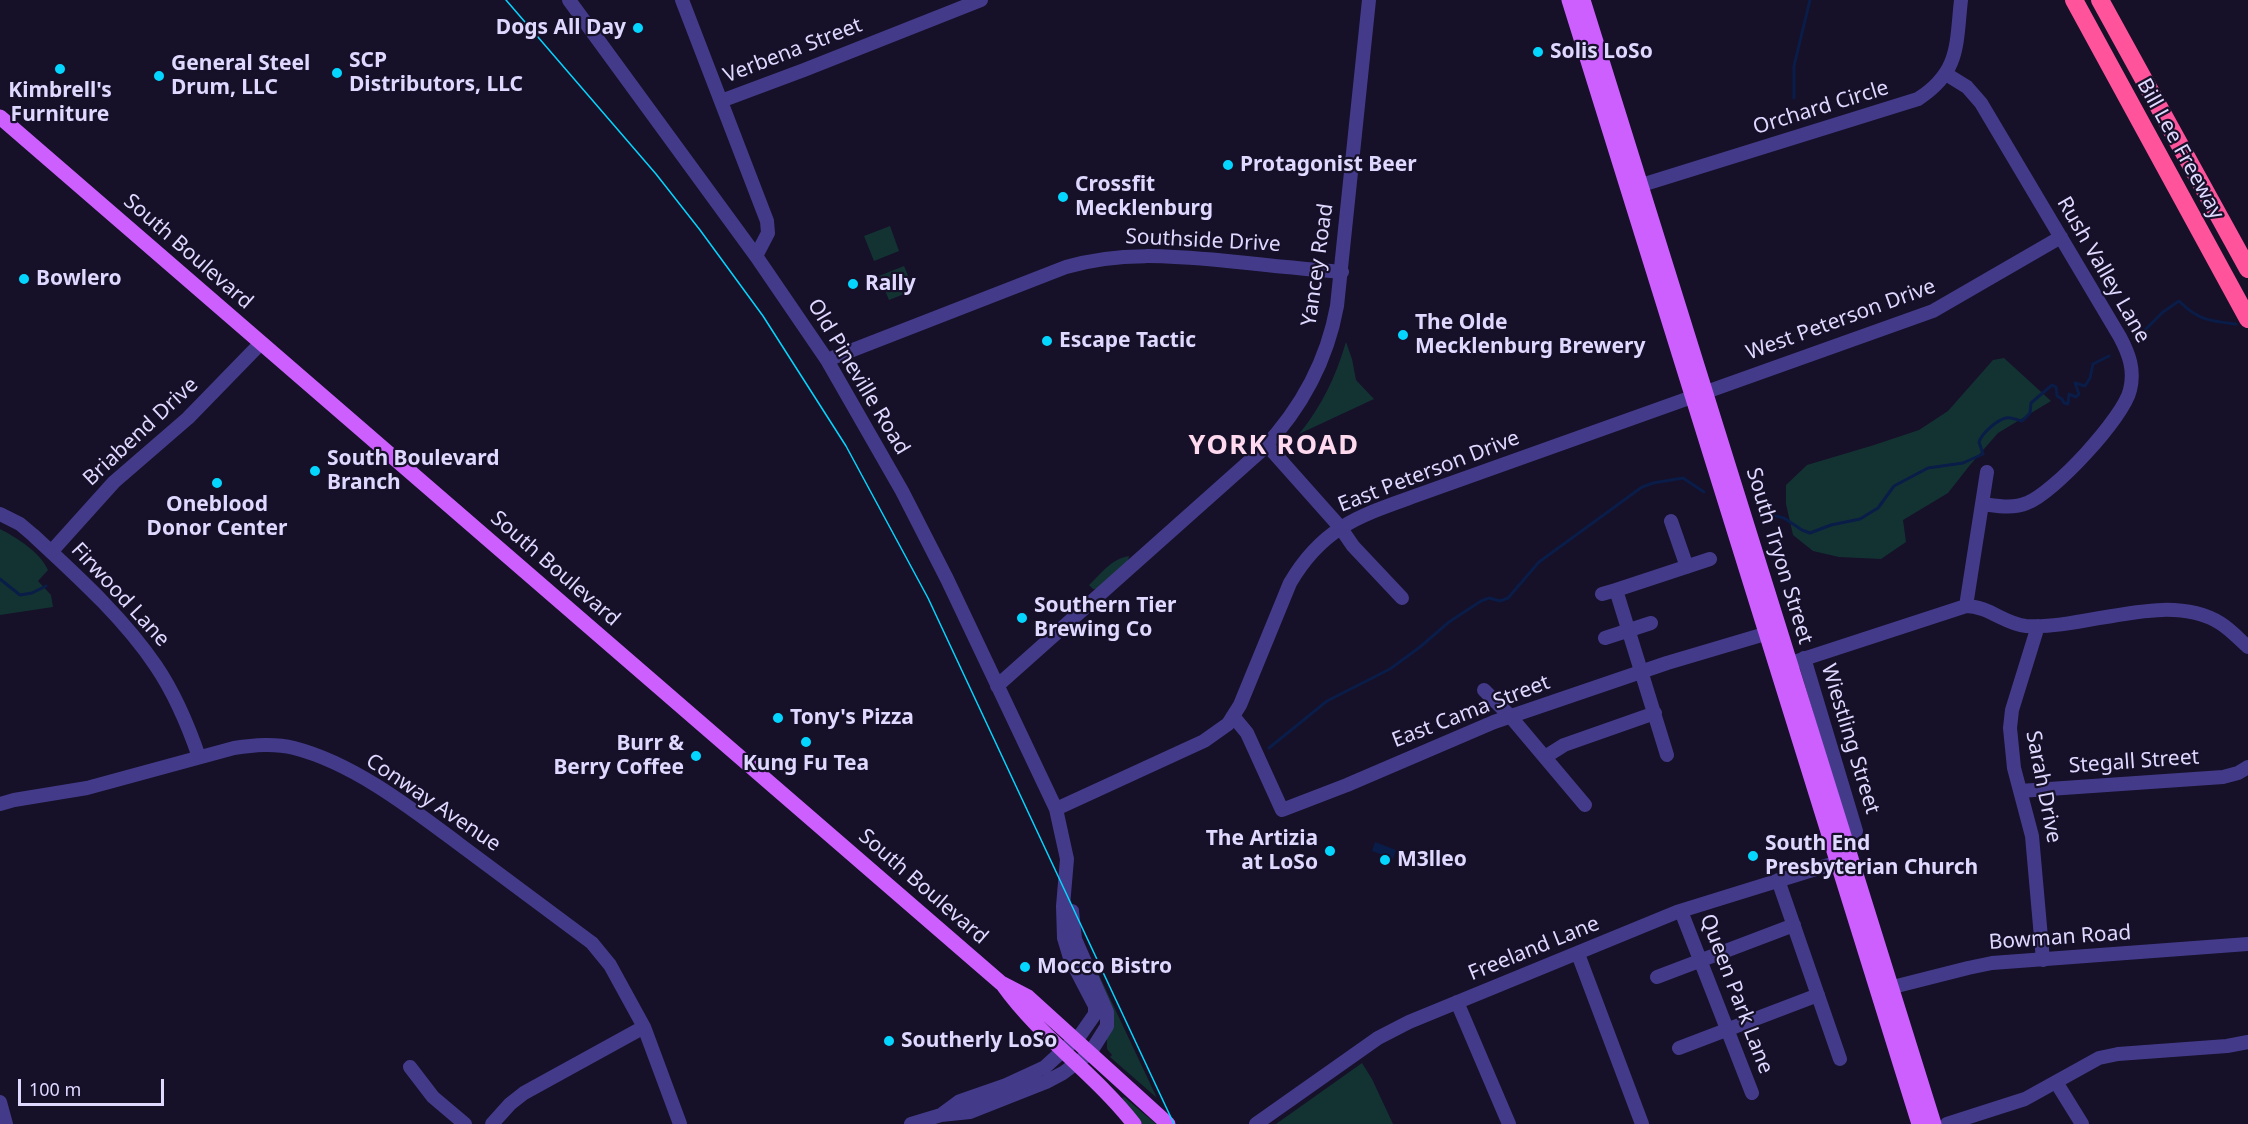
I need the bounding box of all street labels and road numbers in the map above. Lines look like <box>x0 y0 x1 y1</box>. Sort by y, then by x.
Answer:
street label: Verbena Street <box>720 13 866 89</box>
street label: Bill Lee Freeway <box>2131 74 2229 224</box>
street label: Orchard Circle <box>1750 75 1892 141</box>
street label: South Boulevard <box>118 189 258 315</box>
street label: Rush Valley Lane <box>2051 192 2155 348</box>
street label: Yancey Road <box>1297 202 1339 328</box>
street label: Southside Drive <box>1125 224 1281 258</box>
street label: West Peterson Drive <box>1743 274 1939 366</box>
street label: Old Pineville Road <box>802 294 914 460</box>
street label: Briabend Drive <box>78 372 204 492</box>
street label: East Peterson Drive <box>1335 426 1523 518</box>
street label: South Tryon Street <box>1740 465 1818 647</box>
street label: South Boulevard <box>485 506 625 632</box>
street label: Firwood Lane <box>65 538 175 652</box>
street label: Wiestling Street <box>1815 661 1885 817</box>
street label: East Cama Street <box>1388 670 1554 754</box>
street label: Sarah Drive <box>2020 729 2066 845</box>
street label: Stegall Street <box>2068 745 2200 779</box>
street label: Conway Avenue <box>361 749 505 857</box>
street label: South Boulevard <box>853 824 993 950</box>
street label: Freeland Lane <box>1465 911 1603 987</box>
street label: Queen Park Lane <box>1694 911 1778 1077</box>
street label: Bowman Road <box>1988 920 2132 956</box>

